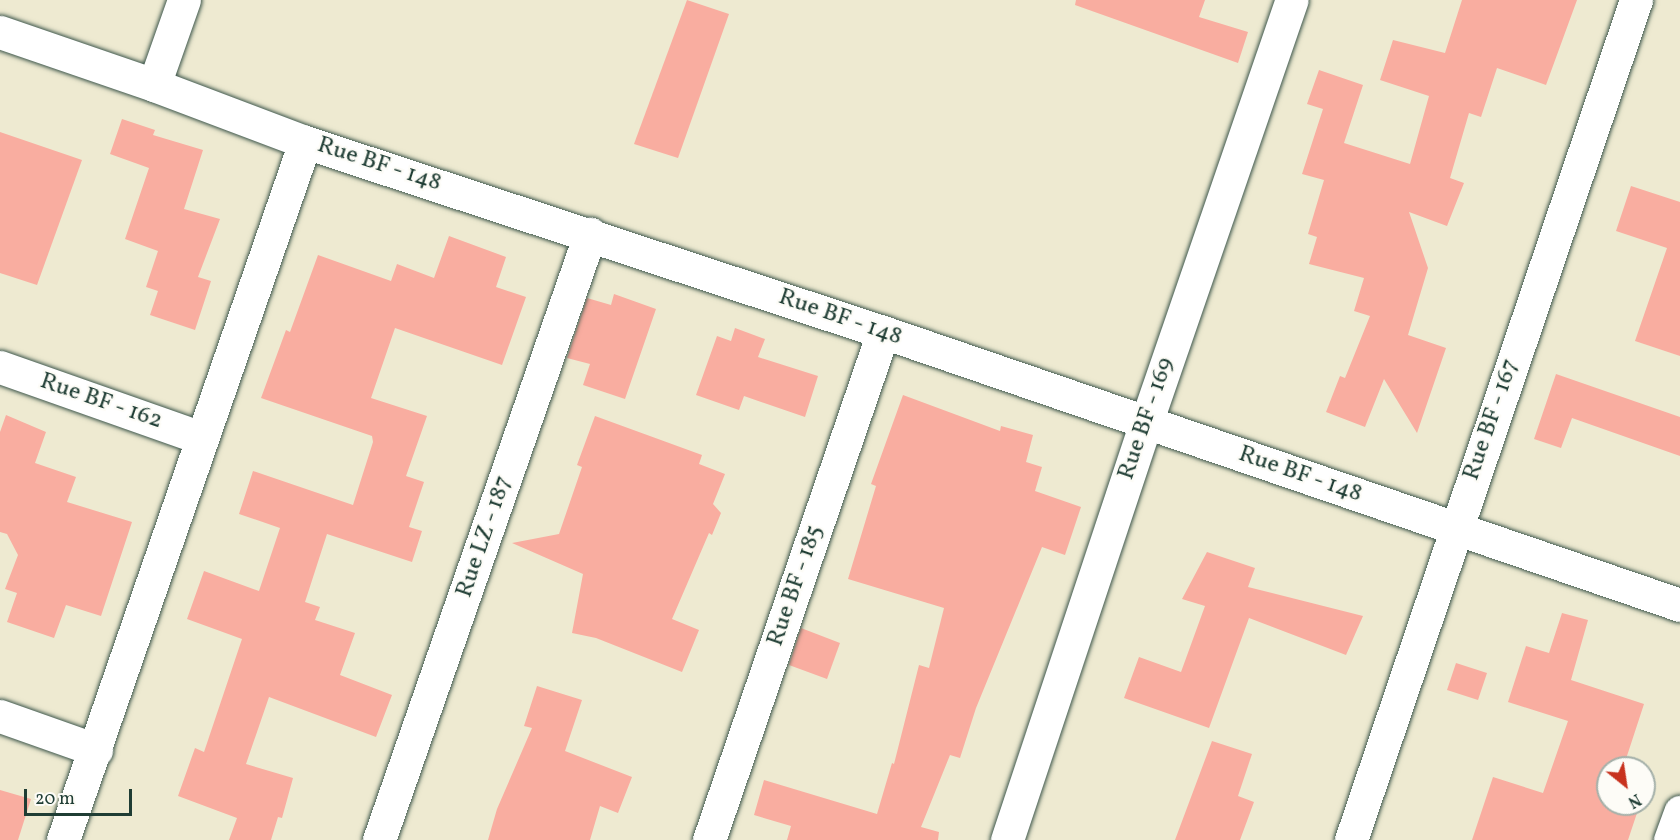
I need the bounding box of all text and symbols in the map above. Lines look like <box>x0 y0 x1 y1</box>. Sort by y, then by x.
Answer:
street label: Rue BF - 148 <box>313 131 445 199</box>
street label: Rue BF - 148 <box>774 283 906 353</box>
street label: Rue BF - 169 <box>1113 354 1181 484</box>
street label: Rue BF - 167 <box>1458 355 1526 485</box>
street label: Rue BF - 162 <box>36 367 166 437</box>
street label: Rue BF - 148 <box>1234 440 1366 510</box>
street label: Rue LZ - 187 <box>451 472 519 602</box>
street label: Rue BF - 185 <box>762 521 830 651</box>
north arrow <box>1596 756 1656 816</box>
scale bar <box>27 777 135 815</box>
text: 20 m <box>35 787 75 812</box>
text: N <box>1623 787 1645 812</box>

